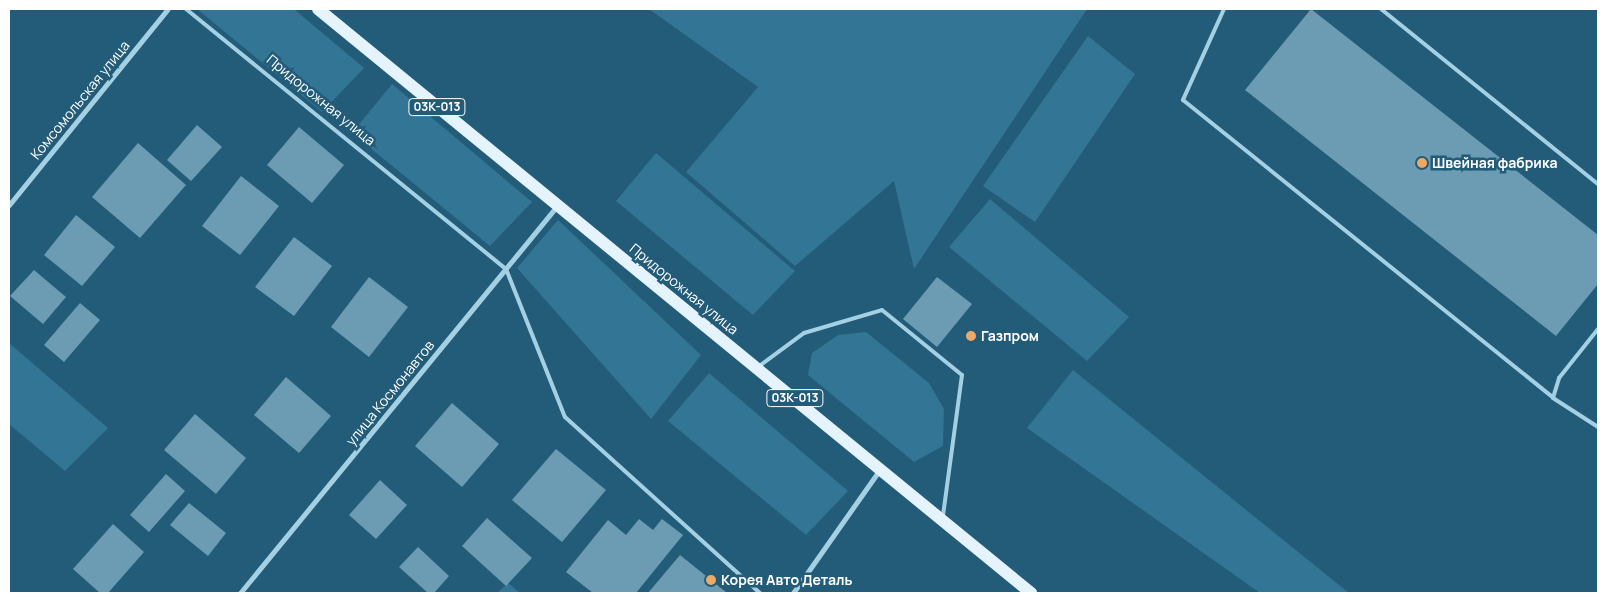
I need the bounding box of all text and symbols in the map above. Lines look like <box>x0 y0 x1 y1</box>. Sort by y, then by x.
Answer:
street label: Комсомольская улица <box>27 37 133 163</box>
street label: Придорожная улица <box>263 51 379 149</box>
road number: 03К-013 <box>408 98 466 116</box>
place label: Швейная фабрика <box>1432 155 1557 171</box>
marker: Швейная фабрика <box>1416 157 1428 169</box>
street label: Придорожная улица <box>626 240 742 338</box>
place label: Газпром <box>981 328 1039 344</box>
marker: Газпром <box>965 330 977 342</box>
street label: улица Космонавтов <box>342 337 438 449</box>
road number: 03К-013 <box>766 388 824 408</box>
place label: Корея Авто Деталь <box>721 572 852 588</box>
marker: Корея Авто Деталь <box>705 574 717 586</box>

